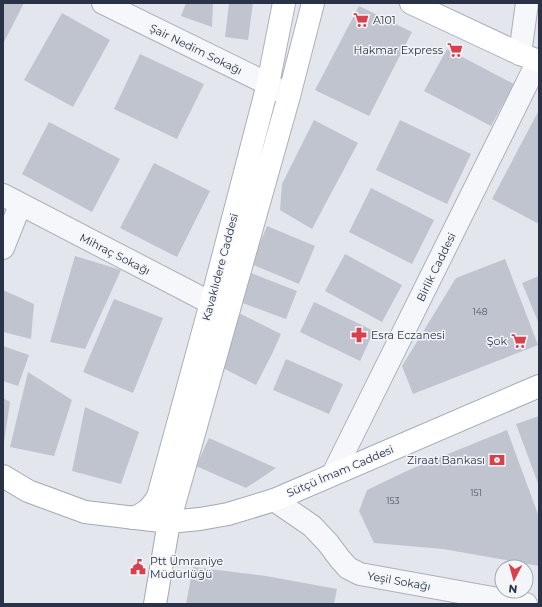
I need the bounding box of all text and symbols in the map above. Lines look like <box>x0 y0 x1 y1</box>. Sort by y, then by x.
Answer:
supermarket icon: A101 <box>352 11 370 29</box>
place label: A101 <box>373 13 396 27</box>
street label: Şair Nedim Sokağı <box>147 21 245 77</box>
supermarket icon: Hakmar Express <box>446 41 464 59</box>
place label: Hakmar Express <box>353 43 444 57</box>
street label: Kavaklıdere Caddesi <box>199 212 241 322</box>
street label: Mihraç Sokağı <box>77 230 153 278</box>
street label: Birlik Caddesi <box>413 230 459 304</box>
house number: 148 <box>472 306 488 317</box>
pharmacy icon: Esra Eczanesi <box>350 326 368 344</box>
place label: Esra Eczanesi <box>371 328 445 342</box>
supermarket icon: Şok <box>510 332 528 350</box>
place label: Şok <box>487 334 507 348</box>
street label: Sütçü İmam Caddesi <box>284 442 396 500</box>
bank icon: Ziraat Bankası <box>488 451 506 469</box>
place label: Ziraat Bankası <box>407 453 485 467</box>
house number: 151 <box>470 487 482 498</box>
house number: 153 <box>386 495 400 506</box>
place label: Ptt Ümraniye Müdürlüğü <box>150 554 224 581</box>
public building icon: Ptt Ümraniye Müdürlüğü <box>129 558 147 576</box>
north arrow <box>494 559 534 599</box>
street label: Yeşil Sokağı <box>366 569 432 593</box>
text: N <box>508 582 518 596</box>

